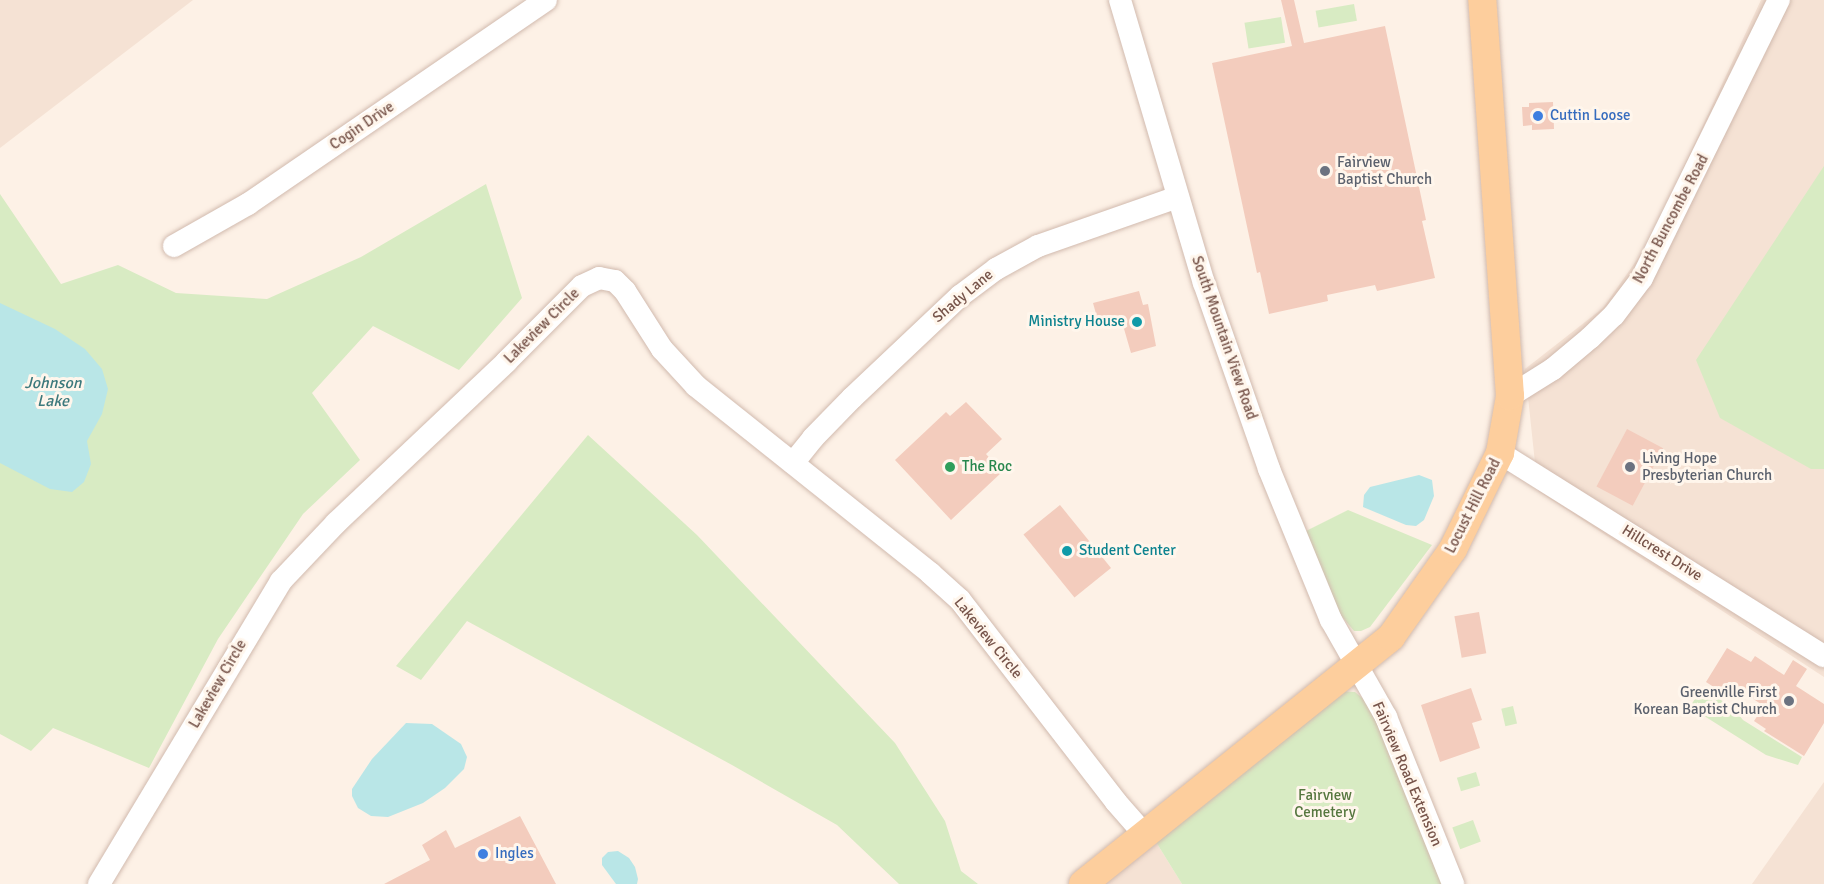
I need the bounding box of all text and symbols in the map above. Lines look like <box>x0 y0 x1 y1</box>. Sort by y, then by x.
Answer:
street label: Cogin Drive <box>326 98 398 154</box>
place label: Cuttin Loose <box>1550 107 1630 125</box>
marker: Cuttin Loose <box>1531 109 1545 123</box>
street label: North Buncombe Road <box>1629 151 1713 287</box>
place label: Fairview Baptist Church <box>1337 153 1432 188</box>
marker: Fairview Baptist Church <box>1318 164 1332 178</box>
street label: South Mountain View Road <box>1187 254 1261 422</box>
street label: Shady Lane <box>929 266 997 326</box>
street label: Lakeview Circle <box>501 285 583 367</box>
place label: Ministry House <box>1028 313 1125 331</box>
marker: Ministry House <box>1130 315 1144 329</box>
water label: Johnson Lake <box>25 373 81 411</box>
place label: Living Hope Presbyterian Church <box>1642 449 1772 484</box>
street label: Locust Hill Road <box>1441 456 1505 556</box>
place label: The Roc <box>962 458 1012 476</box>
marker: The Roc <box>943 460 957 474</box>
marker: Living Hope Presbyterian Church <box>1623 460 1637 474</box>
street label: Hillcrest Drive <box>1619 521 1705 585</box>
place label: Student Center <box>1079 542 1176 560</box>
marker: Student Center <box>1060 544 1074 558</box>
street label: Lakeview Circle <box>950 594 1026 682</box>
street label: Lakeview Circle <box>185 637 251 731</box>
place label: Greenville First Korean Baptist Church <box>1634 683 1777 718</box>
marker: Greenville First Korean Baptist Church <box>1782 694 1796 708</box>
street label: Fairview Road Extension <box>1368 699 1446 849</box>
park label: Fairview Cemetery <box>1294 786 1356 821</box>
place label: Ingles <box>495 845 534 863</box>
marker: Ingles <box>476 847 490 861</box>

